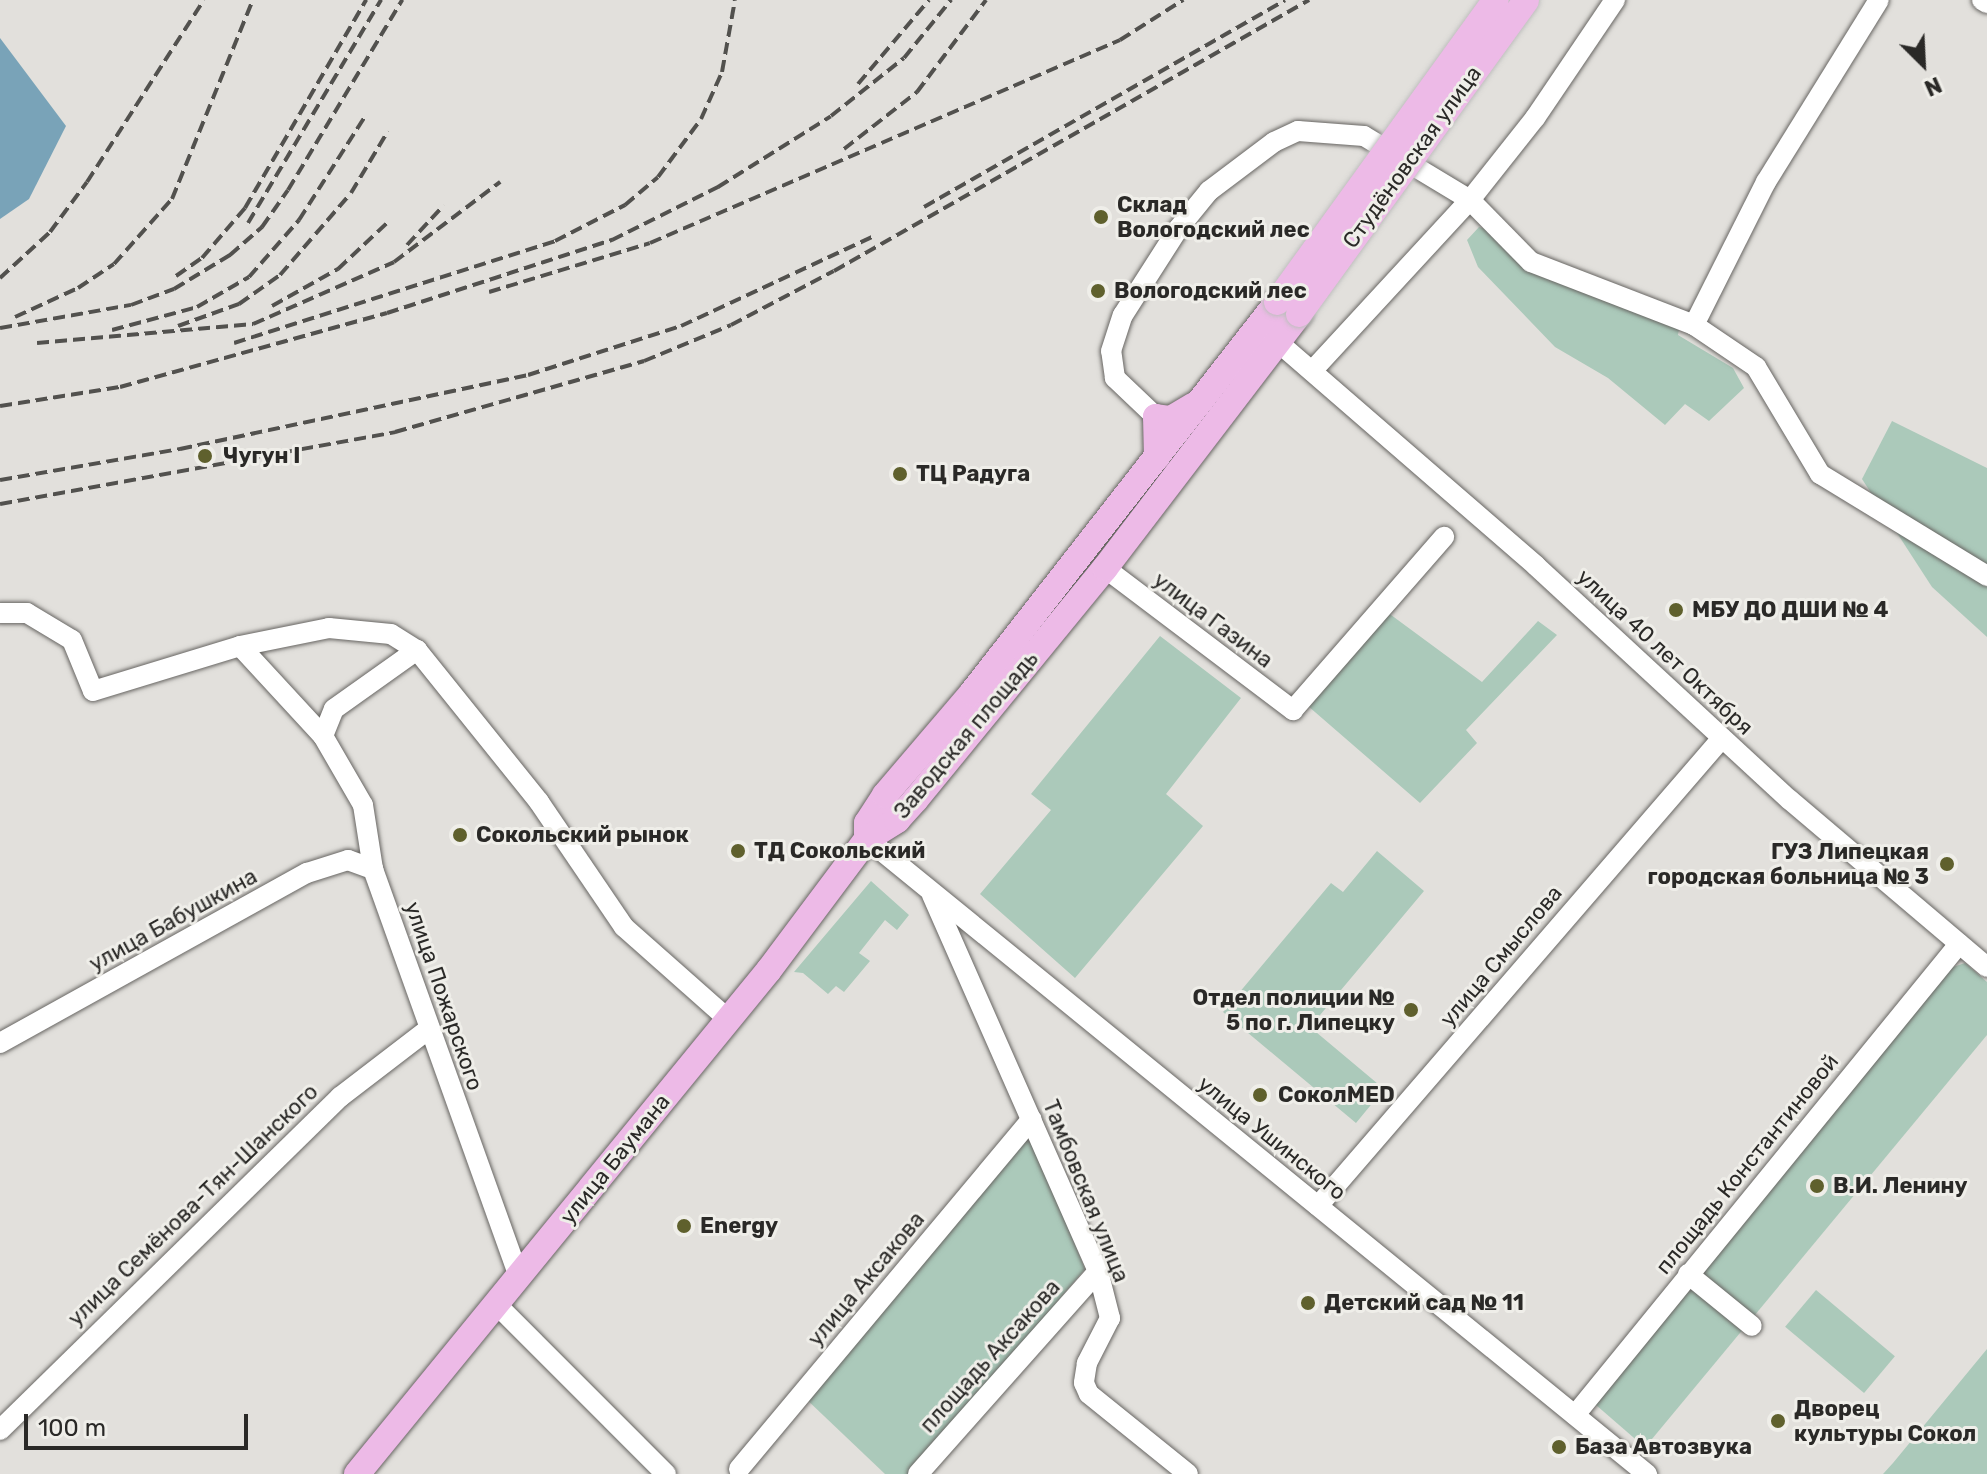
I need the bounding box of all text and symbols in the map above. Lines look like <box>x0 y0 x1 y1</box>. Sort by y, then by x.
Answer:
north arrow <box>1883 24 1963 104</box>
street label: Студёновская улица <box>1337 61 1487 253</box>
text: N <box>1920 71 1946 102</box>
place label: Склад Вологодский лес <box>1117 191 1310 242</box>
marker: Склад Вологодский лес <box>1092 208 1110 226</box>
place label: Вологодский лес <box>1114 278 1307 304</box>
marker: Вологодский лес <box>1089 282 1107 300</box>
place label: Чугун I <box>223 443 300 469</box>
marker: Чугун I <box>194 445 216 467</box>
place label: ТЦ Радуга <box>916 461 1030 487</box>
marker: ТЦ Радуга <box>891 465 909 483</box>
street label: улица 40 лет Октября <box>1571 563 1759 741</box>
street label: улица Газина <box>1148 567 1278 673</box>
place label: МБУ ДО ДШИ № 4 <box>1692 597 1889 623</box>
marker: МБУ ДО ДШИ № 4 <box>1667 601 1685 619</box>
street label: Заводская площадь <box>888 646 1044 824</box>
place label: Сокольский рынок <box>476 822 689 848</box>
marker: Сокольский рынок <box>451 826 469 844</box>
place label: ТД Сокольский <box>754 838 925 864</box>
place label: ГУЗ Липецкая городская больница № 3 <box>1648 838 1929 890</box>
marker: ТД Сокольский <box>729 842 747 860</box>
marker: ГУЗ Липецкая городская больница № 3 <box>1936 853 1958 875</box>
street label: улица Бабушкина <box>84 863 262 977</box>
street label: улица Смыслова <box>1434 880 1568 1032</box>
street label: улица Пожарского <box>399 898 489 1094</box>
place label: Отдел полиции № 5 по г. Липецку <box>1192 984 1395 1036</box>
marker: Отдел полиции № 5 по г. Липецку <box>1402 1001 1420 1019</box>
street label: площадь Константиновой <box>1650 1049 1844 1279</box>
street label: улица Ушинского <box>1193 1070 1351 1206</box>
street label: улица Семёнова-Тян-Шанского <box>63 1078 323 1332</box>
place label: СоколMED <box>1278 1082 1395 1108</box>
marker: СоколMED <box>1249 1084 1271 1106</box>
street label: улица Баумана <box>555 1089 675 1229</box>
street label: Тамбовская улица <box>1037 1096 1135 1286</box>
place label: В.И. Ленину <box>1833 1173 1968 1199</box>
marker: В.И. Ленину <box>1808 1177 1826 1195</box>
street label: улица Аксакова <box>802 1206 930 1352</box>
place label: Energy <box>700 1213 778 1239</box>
marker: Energy <box>675 1217 693 1235</box>
street label: площадь Аксакова <box>914 1274 1066 1438</box>
place label: Детский сад № 11 <box>1324 1290 1524 1316</box>
marker: Детский сад № 11 <box>1299 1294 1317 1312</box>
place label: Дворец культуры Сокол <box>1794 1395 1976 1446</box>
scale bar <box>28 1398 252 1448</box>
marker: Дворец культуры Сокол <box>1769 1412 1787 1430</box>
text: 100 m <box>38 1414 106 1442</box>
place label: База Автозвука <box>1575 1434 1752 1460</box>
marker: База Автозвука <box>1550 1438 1568 1456</box>

